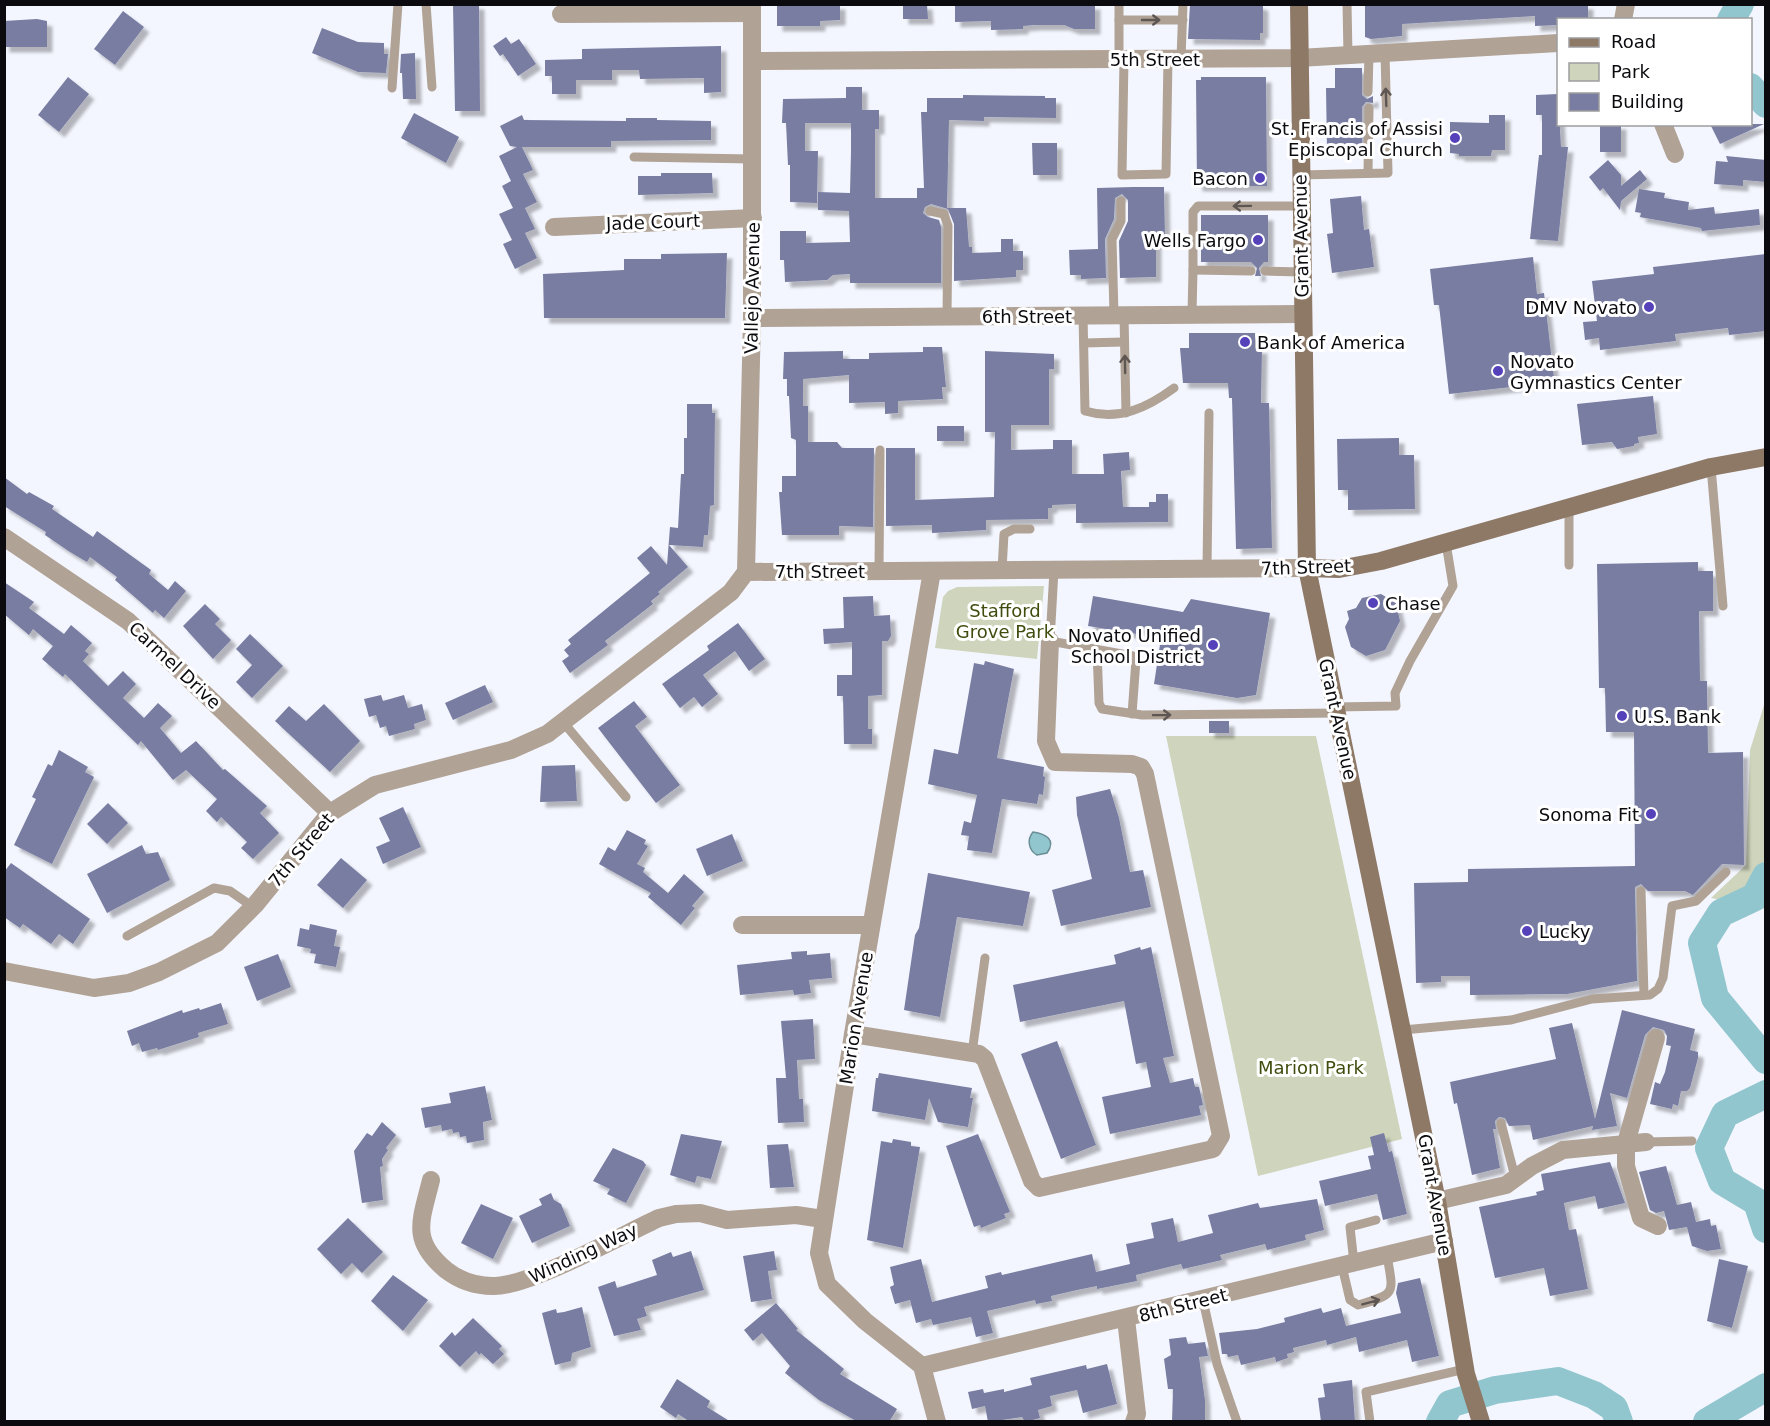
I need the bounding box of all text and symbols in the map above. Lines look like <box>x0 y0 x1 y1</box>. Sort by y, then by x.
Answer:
one-way arrow <box>1140 14 1160 26</box>
legend <box>1557 18 1752 126</box>
text: Road <box>1611 31 1656 52</box>
street label: 5th Street <box>1110 49 1200 70</box>
text: Park <box>1611 61 1650 82</box>
one-way arrow <box>1380 88 1392 108</box>
text: Building <box>1611 91 1684 112</box>
place label: St. Francis of Assisi Episcopal Church <box>1271 118 1443 160</box>
marker: St. Francis of Assisi Episcopal Church <box>1448 131 1462 145</box>
place label: Bacon <box>1192 168 1248 189</box>
marker: Bacon <box>1253 171 1267 185</box>
street label: Grant Avenue <box>1289 174 1313 298</box>
one-way arrow <box>1232 200 1252 212</box>
street label: Jade Court <box>605 210 700 234</box>
street label: Vallejo Avenue <box>740 222 764 354</box>
place label: Wells Fargo <box>1144 230 1246 251</box>
marker: Wells Fargo <box>1251 233 1265 247</box>
place label: DMV Novato <box>1525 297 1637 318</box>
marker: DMV Novato <box>1642 300 1656 314</box>
street label: 6th Street <box>982 306 1072 327</box>
place label: Bank of America <box>1257 332 1405 353</box>
marker: Bank of America <box>1238 335 1252 349</box>
place label: Novato Gymnastics Center <box>1510 351 1682 393</box>
one-way arrow <box>1119 355 1130 375</box>
marker: Novato Gymnastics Center <box>1491 364 1505 378</box>
street label: 7th Street <box>1260 555 1352 579</box>
street label: 7th Street <box>775 561 865 582</box>
place label: Chase <box>1385 593 1440 614</box>
marker: Chase <box>1366 596 1380 610</box>
park label: Stafford Grove Park <box>956 600 1055 642</box>
street label: Carmel Drive <box>125 617 225 713</box>
place label: Novato Unified School District <box>1068 625 1201 667</box>
marker: Novato Unified School District <box>1206 638 1220 652</box>
street label: Grant Avenue <box>1315 656 1361 782</box>
place label: U.S. Bank <box>1634 706 1722 727</box>
one-way arrow <box>1152 709 1172 721</box>
marker: U.S. Bank <box>1615 709 1629 723</box>
place label: Sonoma Fit <box>1539 804 1639 825</box>
marker: Sonoma Fit <box>1644 807 1658 821</box>
street label: 7th Street <box>264 809 338 891</box>
place label: Lucky <box>1539 921 1591 942</box>
marker: Lucky <box>1520 924 1534 938</box>
street label: Marion Avenue <box>835 950 877 1086</box>
park label: Marion Park <box>1258 1057 1365 1078</box>
street label: Grant Avenue <box>1414 1132 1456 1258</box>
street label: Winding Way <box>525 1219 641 1287</box>
street label: 8th Street <box>1137 1284 1229 1326</box>
one-way arrow <box>1361 1296 1380 1307</box>

